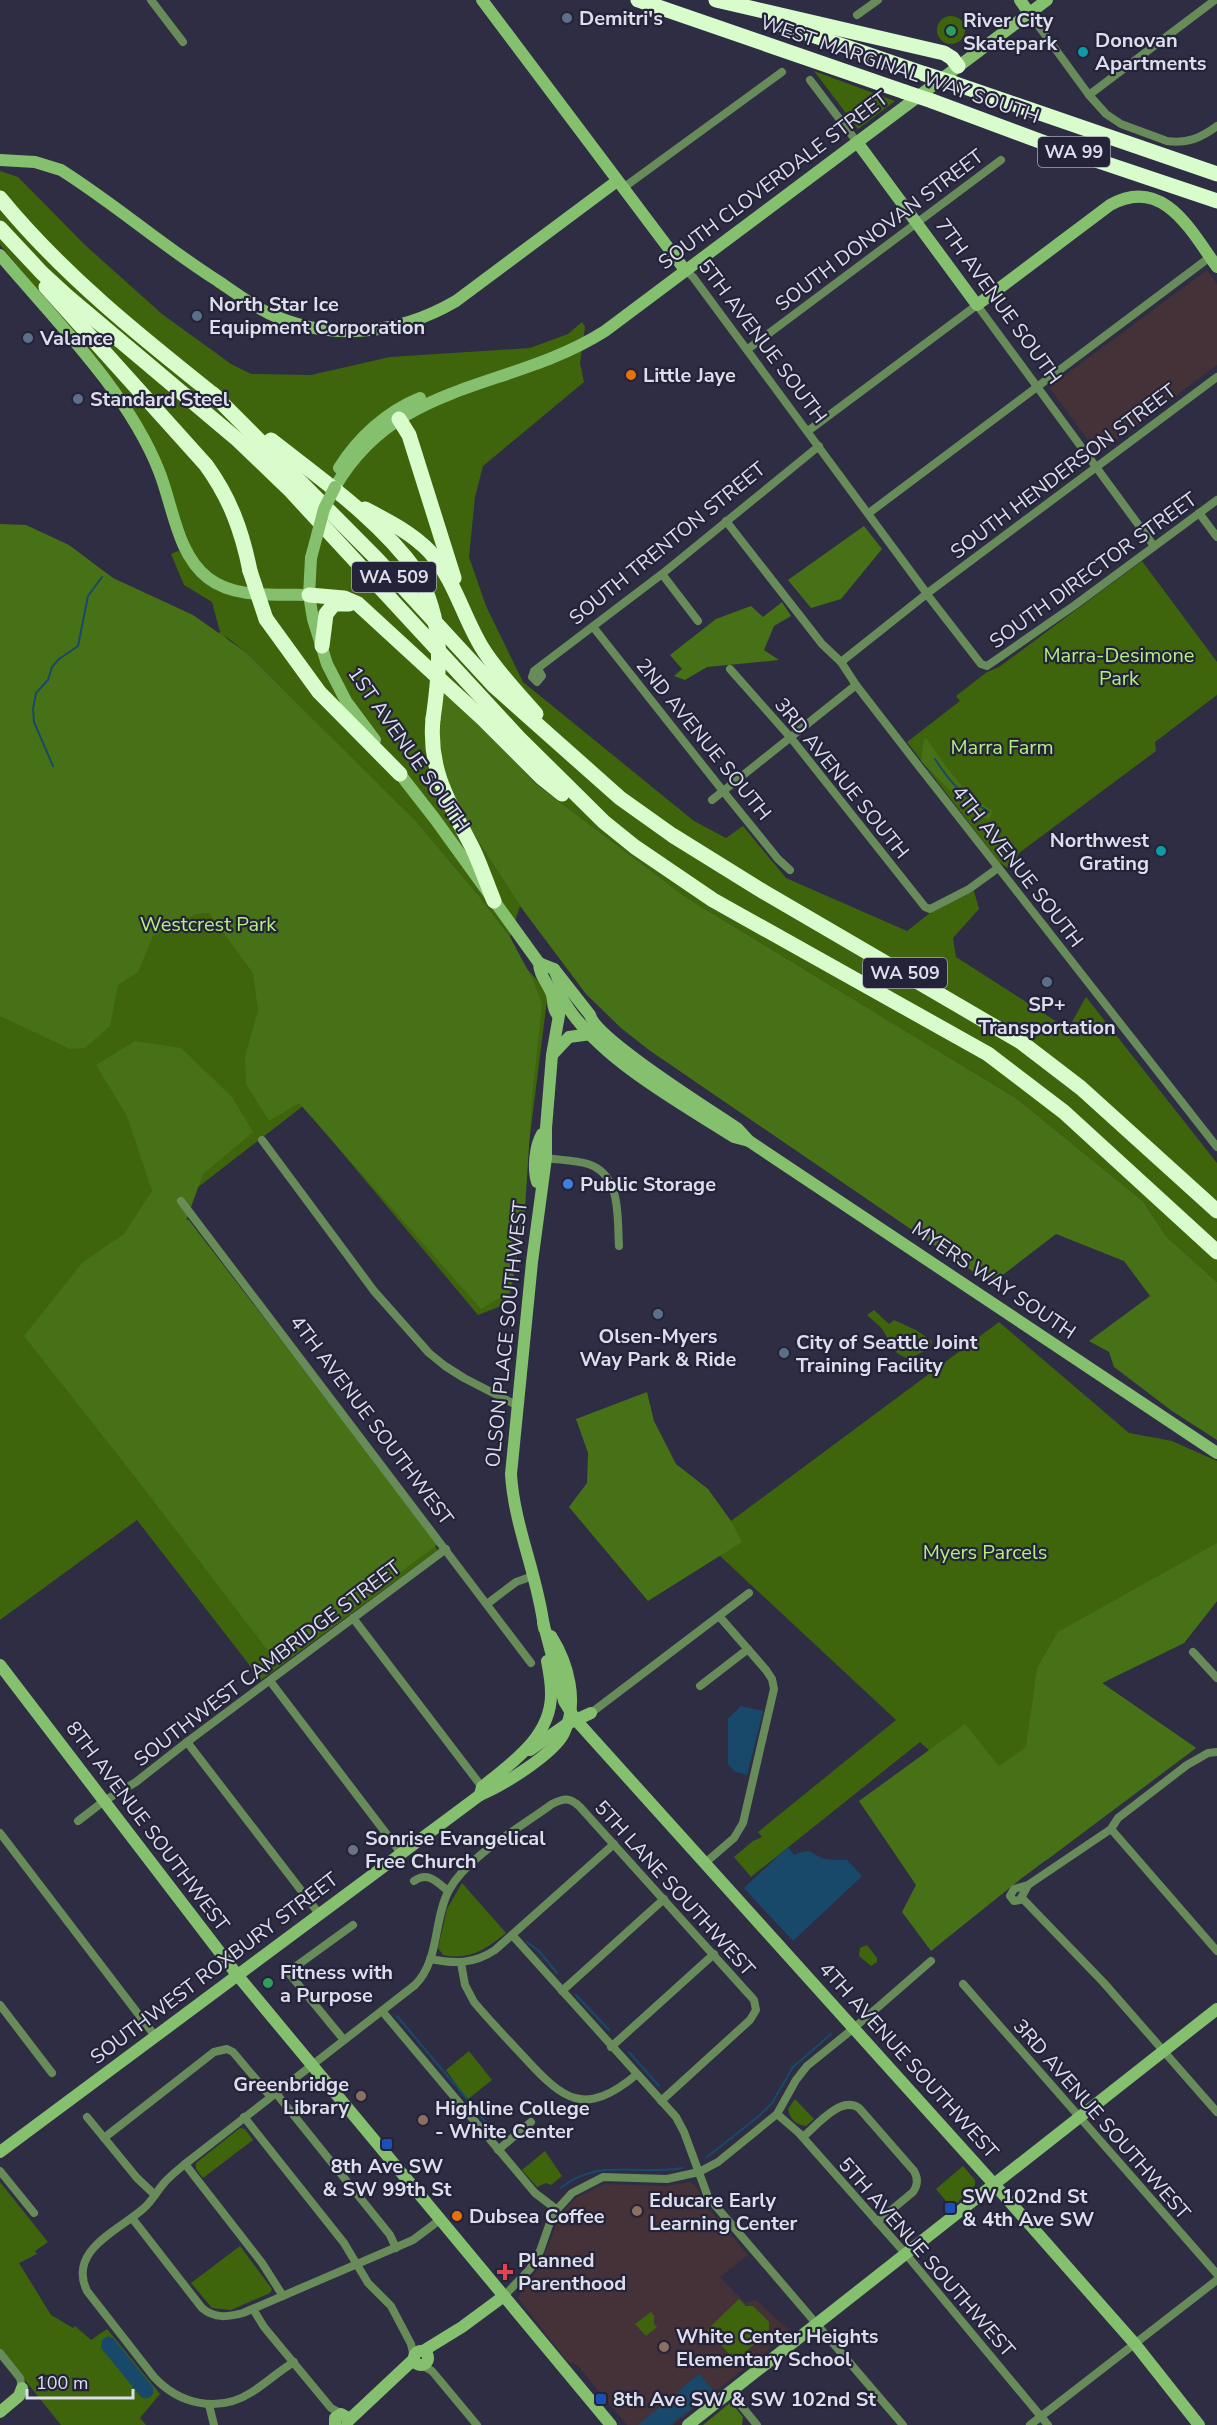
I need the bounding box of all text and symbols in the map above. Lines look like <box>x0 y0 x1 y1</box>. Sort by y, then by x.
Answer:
place label: Demitri's <box>579 5 663 32</box>
place label: River City Skatepark <box>963 7 1058 57</box>
street label: WEST MARGINAL WAY SOUTH <box>757 9 1043 130</box>
marker: Demitri's <box>560 11 574 25</box>
marker: River City Skatepark <box>944 24 958 38</box>
place label: Donovan Apartments <box>1095 27 1207 77</box>
marker: Donovan Apartments <box>1076 45 1090 59</box>
street label: SOUTH CLOVERDALE STREET <box>653 85 894 276</box>
road number: WA 99 <box>1038 137 1110 167</box>
street label: SOUTH DONOVAN STREET <box>770 143 989 318</box>
street label: 7TH AVENUE SOUTH <box>929 213 1068 390</box>
street label: 5TH AVENUE SOUTH <box>692 254 833 429</box>
place label: North Star Ice Equipment Corporation <box>209 291 425 341</box>
marker: North Star Ice Equipment Corporation <box>190 309 204 323</box>
place label: Valance <box>39 325 113 352</box>
marker: Valance <box>21 331 35 345</box>
place label: Little Jaye <box>643 362 736 389</box>
marker: Little Jaye <box>624 368 638 382</box>
street label: SOUTH HENDERSON STREET <box>945 377 1182 565</box>
place label: Standard Steel <box>90 386 230 413</box>
marker: Standard Steel <box>71 392 85 406</box>
street label: SOUTH TRENTON STREET <box>563 456 771 631</box>
street label: SOUTH DIRECTOR STREET <box>984 486 1202 655</box>
road number: WA 509 <box>352 562 436 592</box>
park label: Marra-Desimone Park <box>1044 642 1194 692</box>
street label: 2ND AVENUE SOUTH <box>630 653 777 826</box>
street label: 1ST AVENUE SOUTH <box>341 661 476 837</box>
street label: 3RD AVENUE SOUTH <box>768 692 915 864</box>
park label: Marra Farm <box>950 734 1054 761</box>
street label: 4TH AVENUE SOUTH <box>946 780 1089 953</box>
place label: Northwest Grating <box>1050 827 1149 877</box>
marker: Northwest Grating <box>1154 844 1168 858</box>
park label: Westcrest Park <box>140 911 277 938</box>
road number: WA 509 <box>863 958 947 988</box>
marker: SP+ Transportation <box>1040 975 1054 989</box>
place label: SP+ Transportation <box>978 991 1116 1041</box>
place label: Public Storage <box>580 1171 716 1198</box>
marker: Public Storage <box>561 1177 575 1191</box>
street label: OLSON PLACE SOUTHWEST <box>479 1199 534 1469</box>
street label: MYERS WAY SOUTH <box>906 1215 1081 1345</box>
marker: Olsen-Myers Way Park & Ride <box>651 1307 665 1321</box>
street label: 4TH AVENUE SOUTHWEST <box>284 1310 460 1531</box>
place label: Olsen-Myers Way Park & Ride <box>580 1323 737 1373</box>
place label: City of Seattle Joint Training Facility <box>796 1329 978 1379</box>
marker: City of Seattle Joint Training Facility <box>777 1346 791 1360</box>
park label: Myers Parcels <box>923 1539 1047 1566</box>
street label: SOUTHWEST CAMBRIDGE STREET <box>128 1554 406 1773</box>
street label: 8TH AVENUE SOUTHWEST <box>60 1716 236 1937</box>
street label: 5TH LANE SOUTHWEST <box>588 1795 761 1982</box>
place label: Sonrise Evangelical Free Church <box>365 1825 546 1875</box>
marker: Sonrise Evangelical Free Church <box>346 1843 360 1857</box>
street label: SOUTHWEST ROXBURY STREET <box>85 1866 344 2071</box>
street label: 4TH AVENUE SOUTHWEST <box>813 1956 1004 2165</box>
place label: Fitness with a Purpose <box>280 1959 393 2009</box>
marker: Fitness with a Purpose <box>261 1976 275 1990</box>
street label: 3RD AVENUE SOUTHWEST <box>1007 2013 1196 2225</box>
place label: Greenbridge Library <box>233 2071 349 2121</box>
marker: Greenbridge Library <box>354 2089 368 2103</box>
place label: Highline College - White Center <box>435 2095 590 2145</box>
marker: Highline College - White Center <box>416 2113 430 2127</box>
marker: 8th Ave SW & SW 99th St <box>380 2137 394 2151</box>
street label: 5TH AVENUE SOUTHWEST <box>832 2152 1021 2363</box>
place label: 8th Ave SW & SW 99th St <box>323 2153 452 2203</box>
place label: SW 102nd St & 4th Ave SW <box>962 2183 1094 2233</box>
place label: Educare Early Learning Center <box>649 2187 798 2237</box>
marker: SW 102nd St & 4th Ave SW <box>943 2201 957 2215</box>
place label: Dubsea Coffee <box>469 2203 605 2230</box>
marker: Educare Early Learning Center <box>630 2204 644 2218</box>
marker: Dubsea Coffee <box>450 2209 464 2223</box>
place label: Planned Parenthood <box>518 2247 626 2297</box>
marker: Planned Parenthood <box>496 2263 514 2281</box>
place label: White Center Heights Elementary School <box>676 2323 879 2373</box>
marker: White Center Heights Elementary School <box>657 2340 671 2354</box>
scale bar <box>27 2362 134 2400</box>
text: 100 m <box>36 2371 88 2395</box>
place label: 8th Ave SW & SW 102nd St <box>613 2386 876 2413</box>
marker: 8th Ave SW & SW 102nd St <box>594 2392 608 2406</box>

